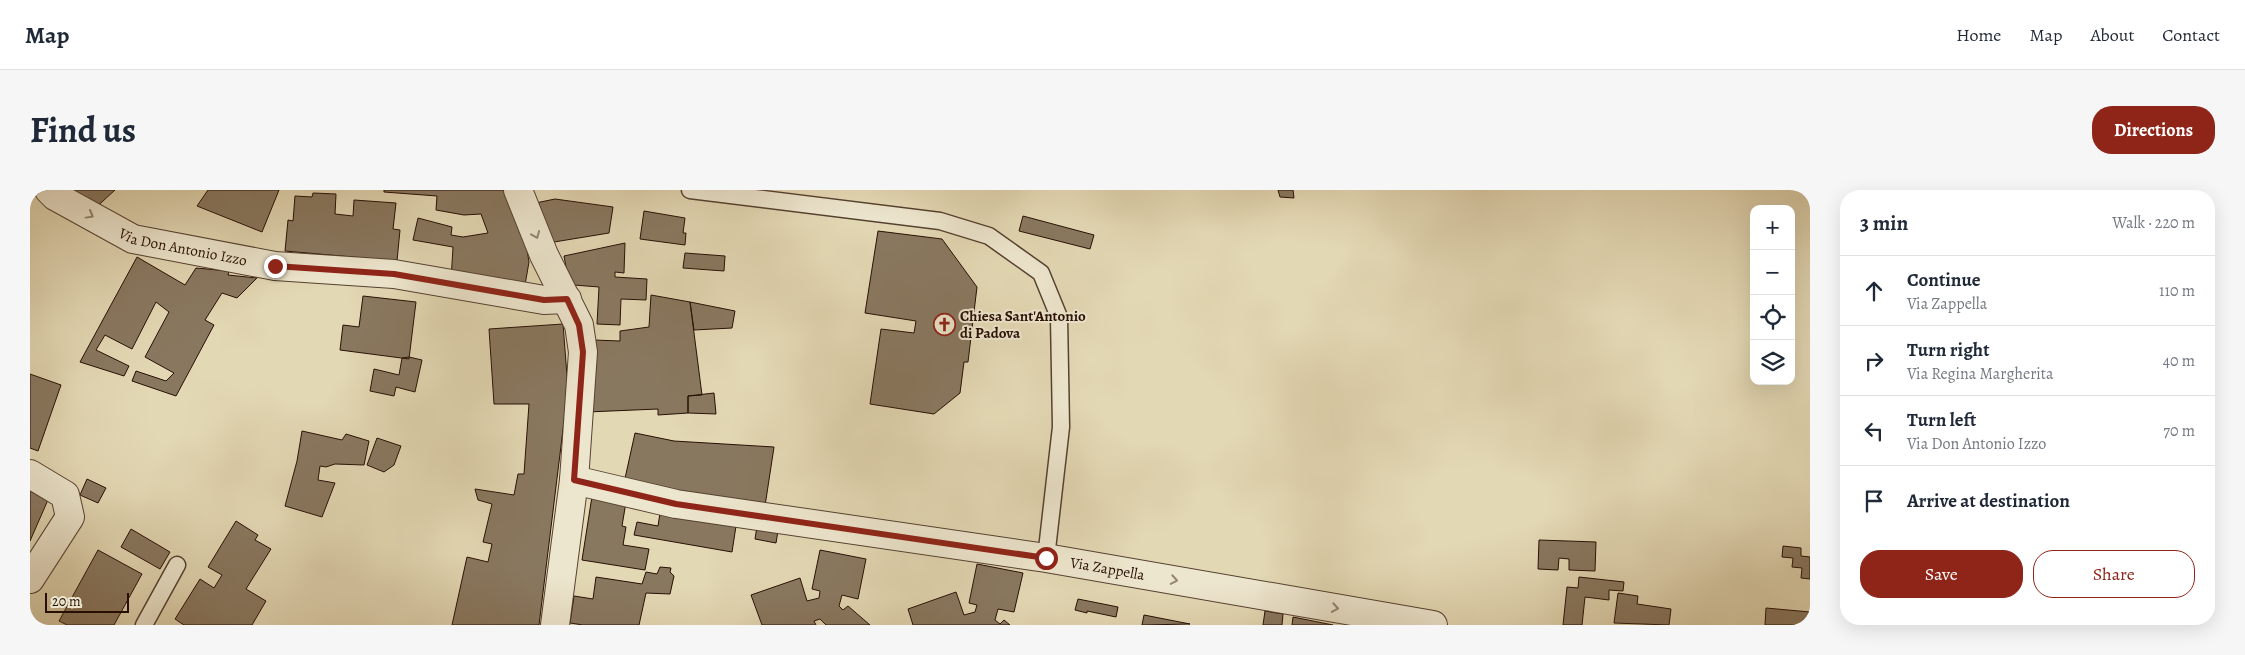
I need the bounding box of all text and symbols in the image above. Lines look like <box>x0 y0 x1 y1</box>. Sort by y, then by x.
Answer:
text: Map <box>25 19 69 51</box>
text: Home <box>1956 23 2001 47</box>
text: Map <box>2029 23 2062 47</box>
text: About <box>2090 23 2134 47</box>
text: Contact <box>2162 23 2220 47</box>
text: Find us <box>30 106 136 154</box>
button: Directions <box>2092 106 2215 154</box>
map controls <box>1750 205 1795 385</box>
button: + <box>1750 205 1795 250</box>
one-way arrow <box>85 209 94 219</box>
text: 3 min <box>1860 209 1908 237</box>
text: Walk · 220 m <box>2112 212 2195 234</box>
street label: Via Don Antonio Izzo <box>114 223 249 270</box>
one-way arrow <box>530 230 541 239</box>
button: − <box>1750 250 1795 295</box>
route end <box>264 255 287 278</box>
text: Continue <box>1907 267 1981 293</box>
icon: ahead <box>1860 277 1888 305</box>
text: 110 m <box>2159 280 2195 302</box>
text: Via Zappella <box>1907 293 1987 315</box>
button: locate <box>1750 295 1795 340</box>
place label: Chiesa Sant'Antonio di Padova <box>960 306 1086 343</box>
church icon: Chiesa Sant'Antonio di Padova <box>932 313 956 337</box>
text: Turn right <box>1907 337 1989 363</box>
button: layers <box>1750 340 1795 385</box>
icon: right <box>1860 347 1888 375</box>
text: 40 m <box>2163 350 2195 372</box>
text: Via Regina Margherita <box>1907 363 2054 385</box>
text: Turn left <box>1907 407 1976 433</box>
icon: left <box>1860 417 1888 445</box>
text: 70 m <box>2163 420 2195 442</box>
text: Via Don Antonio Izzo <box>1907 433 2046 455</box>
icon: arrive <box>1860 487 1888 515</box>
text: Arrive at destination <box>1907 488 2070 514</box>
route start <box>1035 547 1058 570</box>
button: Save <box>1860 550 2023 598</box>
button: Share <box>2033 550 2195 598</box>
street label: Via Zappella <box>1068 552 1146 585</box>
one-way arrow <box>1170 575 1179 585</box>
scale bar <box>45 590 129 613</box>
text: 20 m <box>52 592 81 611</box>
one-way arrow <box>1330 602 1339 612</box>

